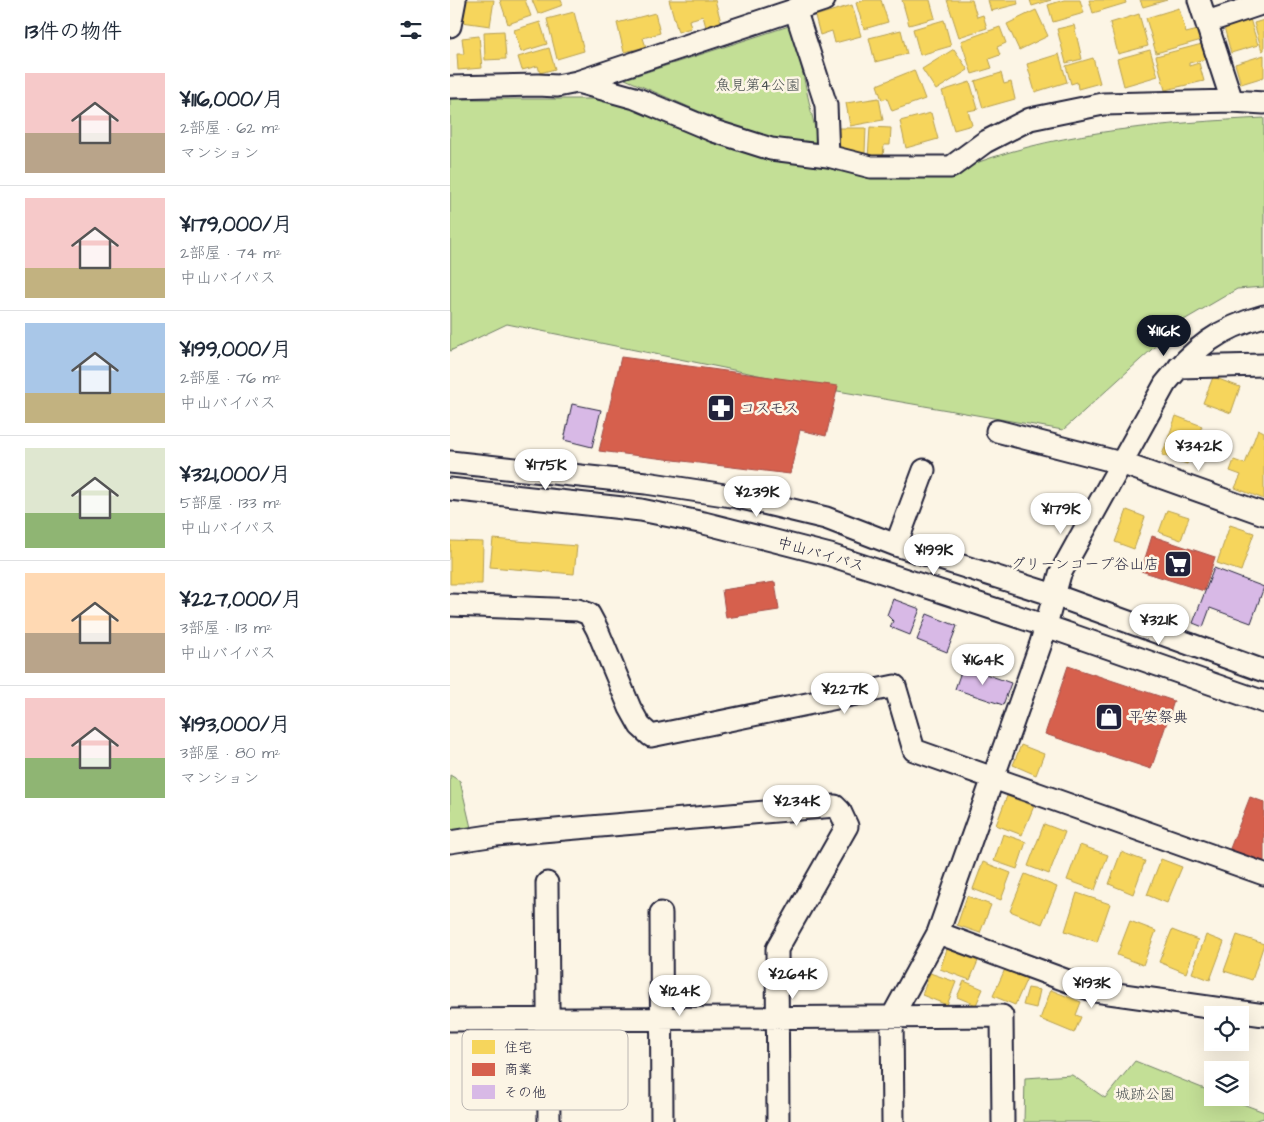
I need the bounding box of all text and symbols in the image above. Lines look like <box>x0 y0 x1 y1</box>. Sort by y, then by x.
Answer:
icon: filters <box>397 16 425 44</box>
text: 13件の物件 <box>25 17 122 46</box>
park label: 魚見第4公園 <box>715 75 801 96</box>
text: ¥116,000/月 <box>180 85 284 114</box>
icon: home <box>65 93 125 153</box>
text: 2部屋 · 62 m² <box>180 117 280 139</box>
text: マンション <box>180 142 259 164</box>
text: ¥179,000/月 <box>180 210 293 239</box>
icon: home <box>65 218 125 278</box>
text: 2部屋 · 74 m² <box>180 242 282 264</box>
text: 中山バイパス <box>180 267 276 289</box>
pin: ¥116K <box>1129 314 1199 357</box>
text: ¥116K <box>1148 320 1180 342</box>
text: ¥199,000/月 <box>180 335 292 364</box>
icon: home <box>65 343 125 403</box>
text: 2部屋 · 76 m² <box>180 367 281 389</box>
text: 中山バイパス <box>180 392 276 414</box>
pharmacy icon: コスモス <box>706 393 736 423</box>
place label: コスモス <box>740 398 799 419</box>
pin: ¥342K <box>1164 430 1234 472</box>
text: ¥342K <box>1176 435 1222 457</box>
pin: ¥175K <box>511 448 581 491</box>
text: ¥175K <box>525 454 567 476</box>
text: ¥321,000/月 <box>180 460 291 489</box>
icon: home <box>65 468 125 528</box>
pin: ¥239K <box>722 476 792 518</box>
text: ¥239K <box>735 481 779 503</box>
text: 5部屋 · 133 m² <box>180 492 282 514</box>
pin: ¥179K <box>1026 492 1096 535</box>
text: ¥179K <box>1041 498 1081 520</box>
text: 中山バイパス <box>180 517 276 539</box>
street label: 中山バイパス <box>775 532 867 577</box>
pin: ¥199K <box>899 534 969 576</box>
text: ¥199K <box>915 539 953 561</box>
supermarket icon: グリーンコープ谷山店 <box>1163 549 1193 579</box>
place label: グリーンコープ谷山店 <box>1010 554 1159 575</box>
text: ¥227,000/月 <box>180 585 302 614</box>
icon: home <box>65 593 125 653</box>
pin: ¥321K <box>1124 604 1194 646</box>
text: ¥321K <box>1140 609 1178 631</box>
text: 3部屋 · 113 m² <box>180 617 272 639</box>
text: 中山バイパス <box>180 642 276 664</box>
pin: ¥164K <box>948 644 1018 686</box>
text: ¥164K <box>962 649 1004 671</box>
pin: ¥227K <box>810 672 880 715</box>
text: ¥227K <box>822 678 868 700</box>
shop icon: 平安祭典 <box>1094 702 1124 732</box>
place label: 平安祭典 <box>1128 707 1188 728</box>
text: ¥193,000/月 <box>180 710 291 739</box>
icon: home <box>65 718 125 778</box>
text: 3部屋 · 80 m² <box>180 742 281 764</box>
text: マンション <box>180 767 259 789</box>
pin: ¥234K <box>762 784 832 827</box>
text: ¥234K <box>774 790 820 812</box>
pin: ¥264K <box>758 958 828 1000</box>
text: ¥264K <box>769 963 817 985</box>
pin: ¥193K <box>1057 966 1127 1009</box>
text: ¥193K <box>1073 972 1111 994</box>
pin: ¥124K <box>645 974 715 1017</box>
text: ¥124K <box>660 980 700 1002</box>
map controls <box>1204 1006 1249 1106</box>
button: locate <box>1204 1006 1249 1051</box>
legend <box>462 1030 628 1110</box>
text: 住宅 <box>504 1038 532 1058</box>
text: 商業 <box>504 1060 532 1080</box>
button: layers <box>1204 1061 1249 1106</box>
text: その他 <box>504 1083 546 1103</box>
park label: 城跡公園 <box>1115 1084 1175 1105</box>

